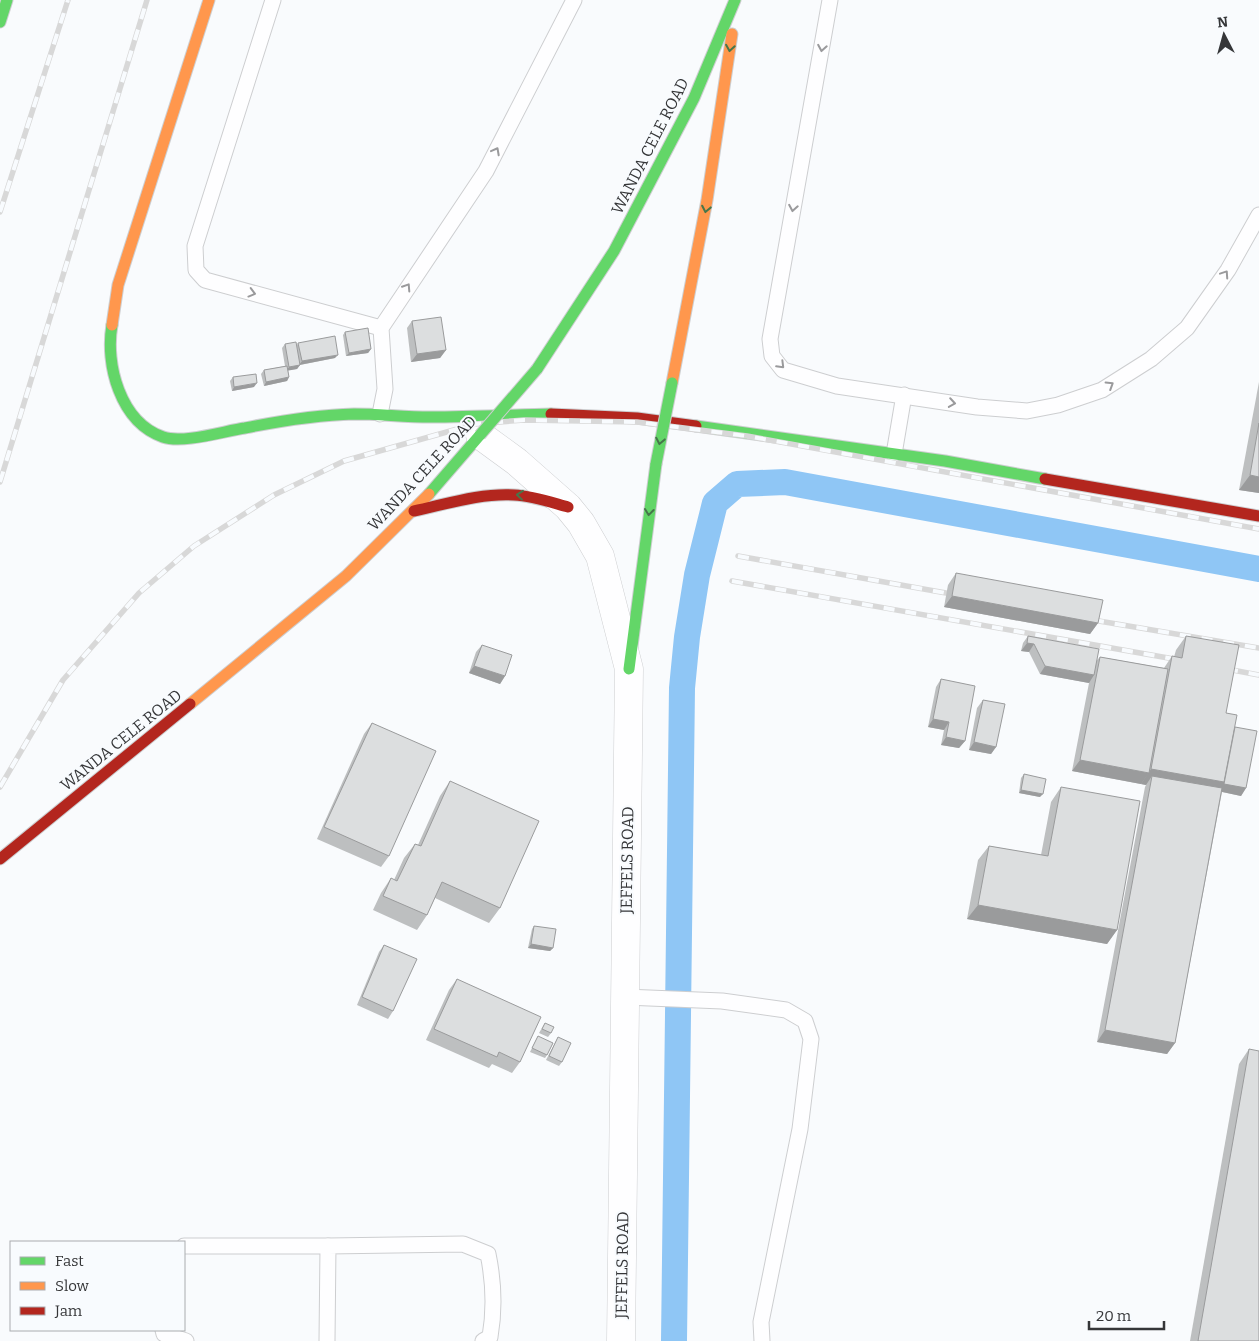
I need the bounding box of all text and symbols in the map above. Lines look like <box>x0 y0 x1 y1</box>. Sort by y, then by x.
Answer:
north arrow <box>1199 10 1249 60</box>
text: N <box>1216 14 1229 32</box>
one-way arrow <box>726 44 736 53</box>
one-way arrow <box>817 44 827 52</box>
street label: WANDA CELE ROAD <box>607 75 693 217</box>
one-way arrow <box>490 147 500 156</box>
one-way arrow <box>701 204 711 213</box>
one-way arrow <box>789 204 799 212</box>
one-way arrow <box>1219 270 1228 280</box>
one-way arrow <box>401 283 410 292</box>
one-way arrow <box>248 287 256 297</box>
one-way arrow <box>775 359 784 368</box>
one-way arrow <box>1104 382 1113 392</box>
one-way arrow <box>948 397 956 407</box>
street label: WANDA CELE ROAD <box>364 412 480 534</box>
one-way arrow <box>656 436 666 445</box>
one-way arrow <box>516 490 524 501</box>
one-way arrow <box>645 508 655 517</box>
street label: WANDA CELE ROAD <box>57 685 185 795</box>
street label: JEFFELS ROAD <box>617 806 637 915</box>
street label: JEFFELS ROAD <box>612 1211 632 1320</box>
legend <box>10 1241 185 1331</box>
text: Fast <box>55 1252 84 1270</box>
text: Slow <box>55 1277 90 1295</box>
scale bar <box>1089 1298 1164 1330</box>
text: Jam <box>54 1302 83 1320</box>
text: 20 m <box>1096 1307 1132 1325</box>

